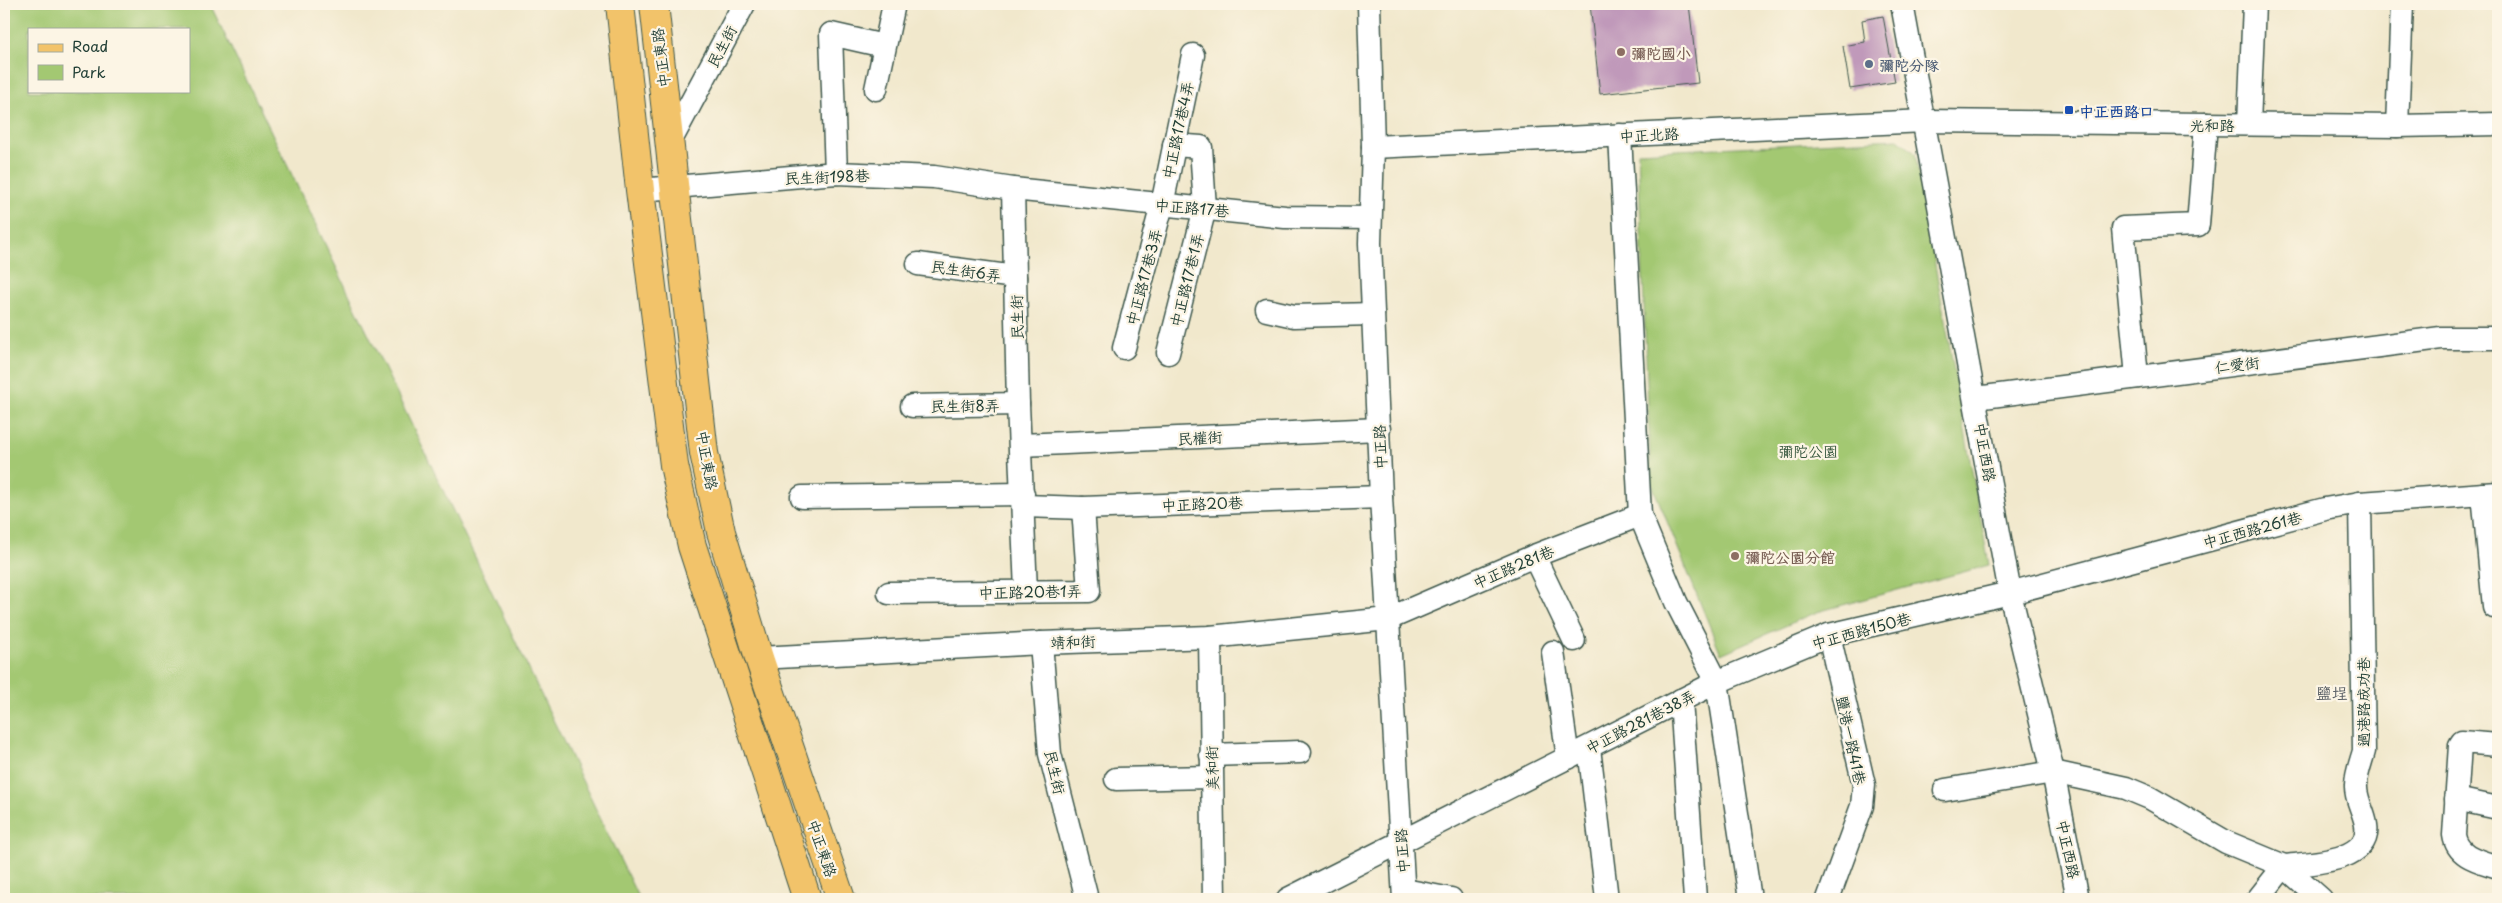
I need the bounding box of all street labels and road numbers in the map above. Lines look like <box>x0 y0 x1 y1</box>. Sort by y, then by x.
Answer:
street label: 民生街 <box>700 21 742 71</box>
street label: 中正東路 <box>645 27 675 89</box>
street label: 中正路17巷4弄 <box>1155 79 1199 181</box>
street label: 光和路 <box>2189 113 2235 136</box>
street label: 中正北路 <box>1618 121 1680 147</box>
street label: 民生街198巷 <box>784 163 870 189</box>
street label: 中正路17巷 <box>1154 192 1230 222</box>
street label: 中正路17巷3弄 <box>1119 226 1167 328</box>
street label: 中正路17巷1弄 <box>1163 230 1209 330</box>
street label: 民生街6弄 <box>929 254 1003 286</box>
street label: 民生街 <box>1004 294 1028 340</box>
street label: 仁愛街 <box>2213 350 2261 378</box>
street label: 民生街8弄 <box>930 393 1000 417</box>
street label: 中正西路 <box>1969 420 2003 484</box>
street label: 民權街 <box>1177 424 1223 450</box>
street label: 中正路 <box>1367 424 1391 470</box>
street label: 中正東路 <box>691 428 725 492</box>
street label: 中正路20巷 <box>1161 490 1243 516</box>
street label: 中正西路261巷 <box>2200 505 2304 553</box>
street label: 中正路281巷 <box>1469 539 1557 593</box>
street label: 中正路20巷1弄 <box>978 579 1082 603</box>
street label: 中正西路150巷 <box>1809 606 1913 654</box>
street label: 靖和街 <box>1050 629 1096 653</box>
street label: 過港路成功巷 <box>2351 657 2374 747</box>
street label: 中正路281巷38弄 <box>1581 683 1699 759</box>
street label: 鹽港一路41巷 <box>1831 693 1873 787</box>
street label: 美和街 <box>1199 745 1223 791</box>
street label: 民生街 <box>1040 747 1072 797</box>
street label: 中正東路 <box>802 816 844 880</box>
street label: 中正西路 <box>2052 817 2086 881</box>
street label: 中正路 <box>1388 828 1414 874</box>

